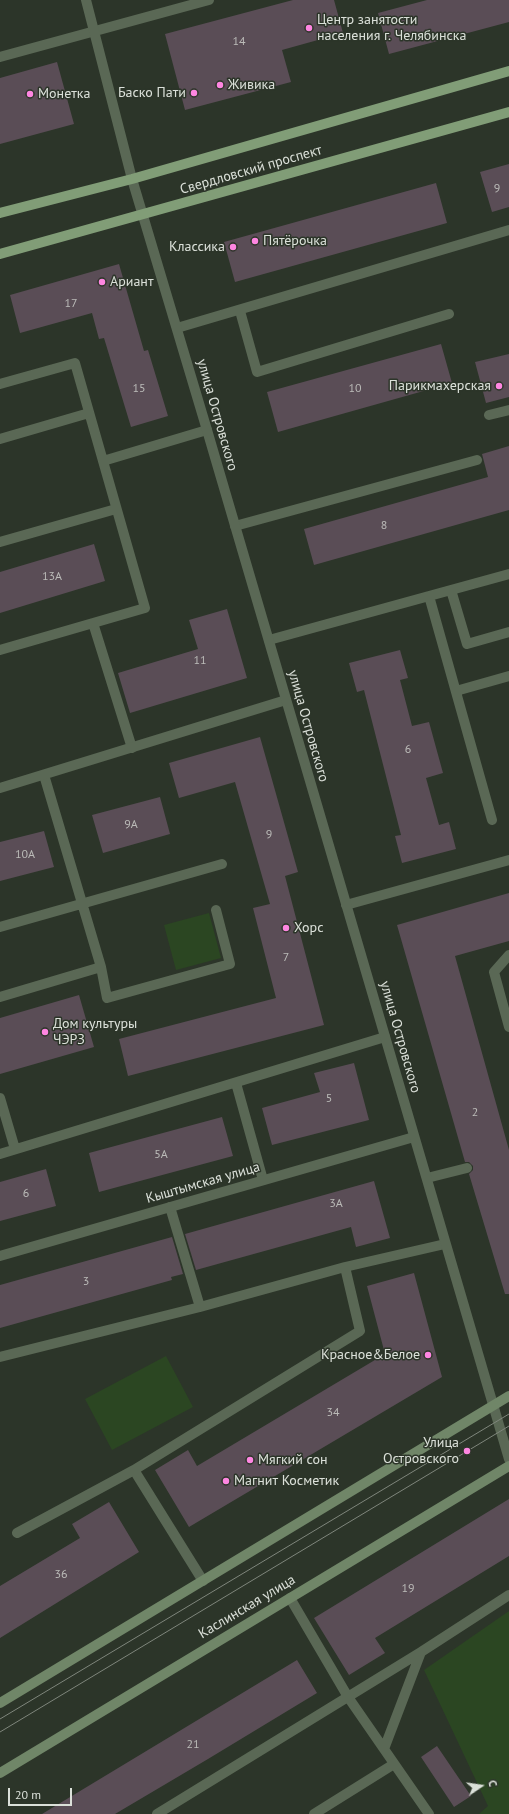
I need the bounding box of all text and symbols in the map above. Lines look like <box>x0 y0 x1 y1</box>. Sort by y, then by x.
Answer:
place label: Центр занятости населения г. Челябинска <box>317 12 466 44</box>
marker: Центр занятости населения г. Челябинска <box>304 23 314 33</box>
house number: 14 <box>232 35 246 49</box>
place label: Живика <box>228 77 275 93</box>
marker: Живика <box>215 80 225 90</box>
place label: Баско Пати <box>118 85 186 101</box>
place label: Монетка <box>38 86 90 102</box>
marker: Баско Пати <box>189 88 199 98</box>
marker: Монетка <box>25 89 35 99</box>
street label: Свердловский проспект <box>178 142 324 198</box>
house number: 9 <box>494 182 500 196</box>
place label: Пятёрочка <box>263 233 327 249</box>
marker: Пятёрочка <box>250 236 260 246</box>
place label: Классика <box>169 239 225 255</box>
marker: Классика <box>228 242 238 252</box>
place label: Ариант <box>110 274 153 290</box>
marker: Ариант <box>97 277 107 287</box>
house number: 17 <box>64 297 78 311</box>
street label: улица Островского <box>193 357 241 473</box>
place label: Парикмахерская <box>389 378 491 394</box>
marker: Парикмахерская <box>494 381 504 391</box>
house number: 15 <box>132 382 146 396</box>
house number: 10 <box>348 382 362 396</box>
house number: 8 <box>381 519 387 533</box>
house number: 13А <box>42 570 62 584</box>
house number: 11 <box>193 654 207 668</box>
street label: улица Островского <box>284 668 332 784</box>
house number: 6 <box>405 743 411 757</box>
house number: 9А <box>124 818 138 832</box>
house number: 9 <box>266 828 272 842</box>
house number: 10А <box>15 848 35 862</box>
place label: Хорс <box>294 920 323 936</box>
marker: Хорс <box>281 923 291 933</box>
house number: 7 <box>283 951 289 965</box>
street label: улица Островского <box>376 979 424 1095</box>
place label: Дом культуры ЧЭРЗ <box>53 1016 137 1048</box>
marker: Дом культуры ЧЭРЗ <box>40 1027 50 1037</box>
house number: 5 <box>326 1092 332 1106</box>
house number: 2 <box>472 1106 478 1120</box>
house number: 5А <box>154 1148 168 1162</box>
street label: Кыштымская улица <box>144 1159 262 1207</box>
house number: 6 <box>23 1187 29 1201</box>
house number: 3А <box>329 1197 343 1211</box>
house number: 3 <box>83 1275 89 1289</box>
place label: Красное&Белое <box>321 1347 420 1363</box>
marker: Красное&Белое <box>423 1350 433 1360</box>
house number: 34 <box>326 1406 340 1420</box>
place label: Улица Островского <box>383 1435 459 1468</box>
marker: Улица Островского <box>462 1446 472 1456</box>
place label: Мягкий сон <box>258 1452 328 1468</box>
marker: Мягкий сон <box>245 1455 255 1465</box>
place label: Магнит Косметик <box>234 1473 339 1489</box>
marker: Магнит Косметик <box>221 1476 231 1486</box>
house number: 36 <box>54 1568 68 1582</box>
street label: Каслинская улица <box>196 1571 298 1643</box>
house number: 19 <box>401 1582 415 1596</box>
house number: 21 <box>186 1738 200 1752</box>
north arrow <box>461 1766 501 1806</box>
text: С <box>485 1779 500 1788</box>
scale bar <box>10 1780 74 1806</box>
text: 20 m <box>15 1787 41 1802</box>

